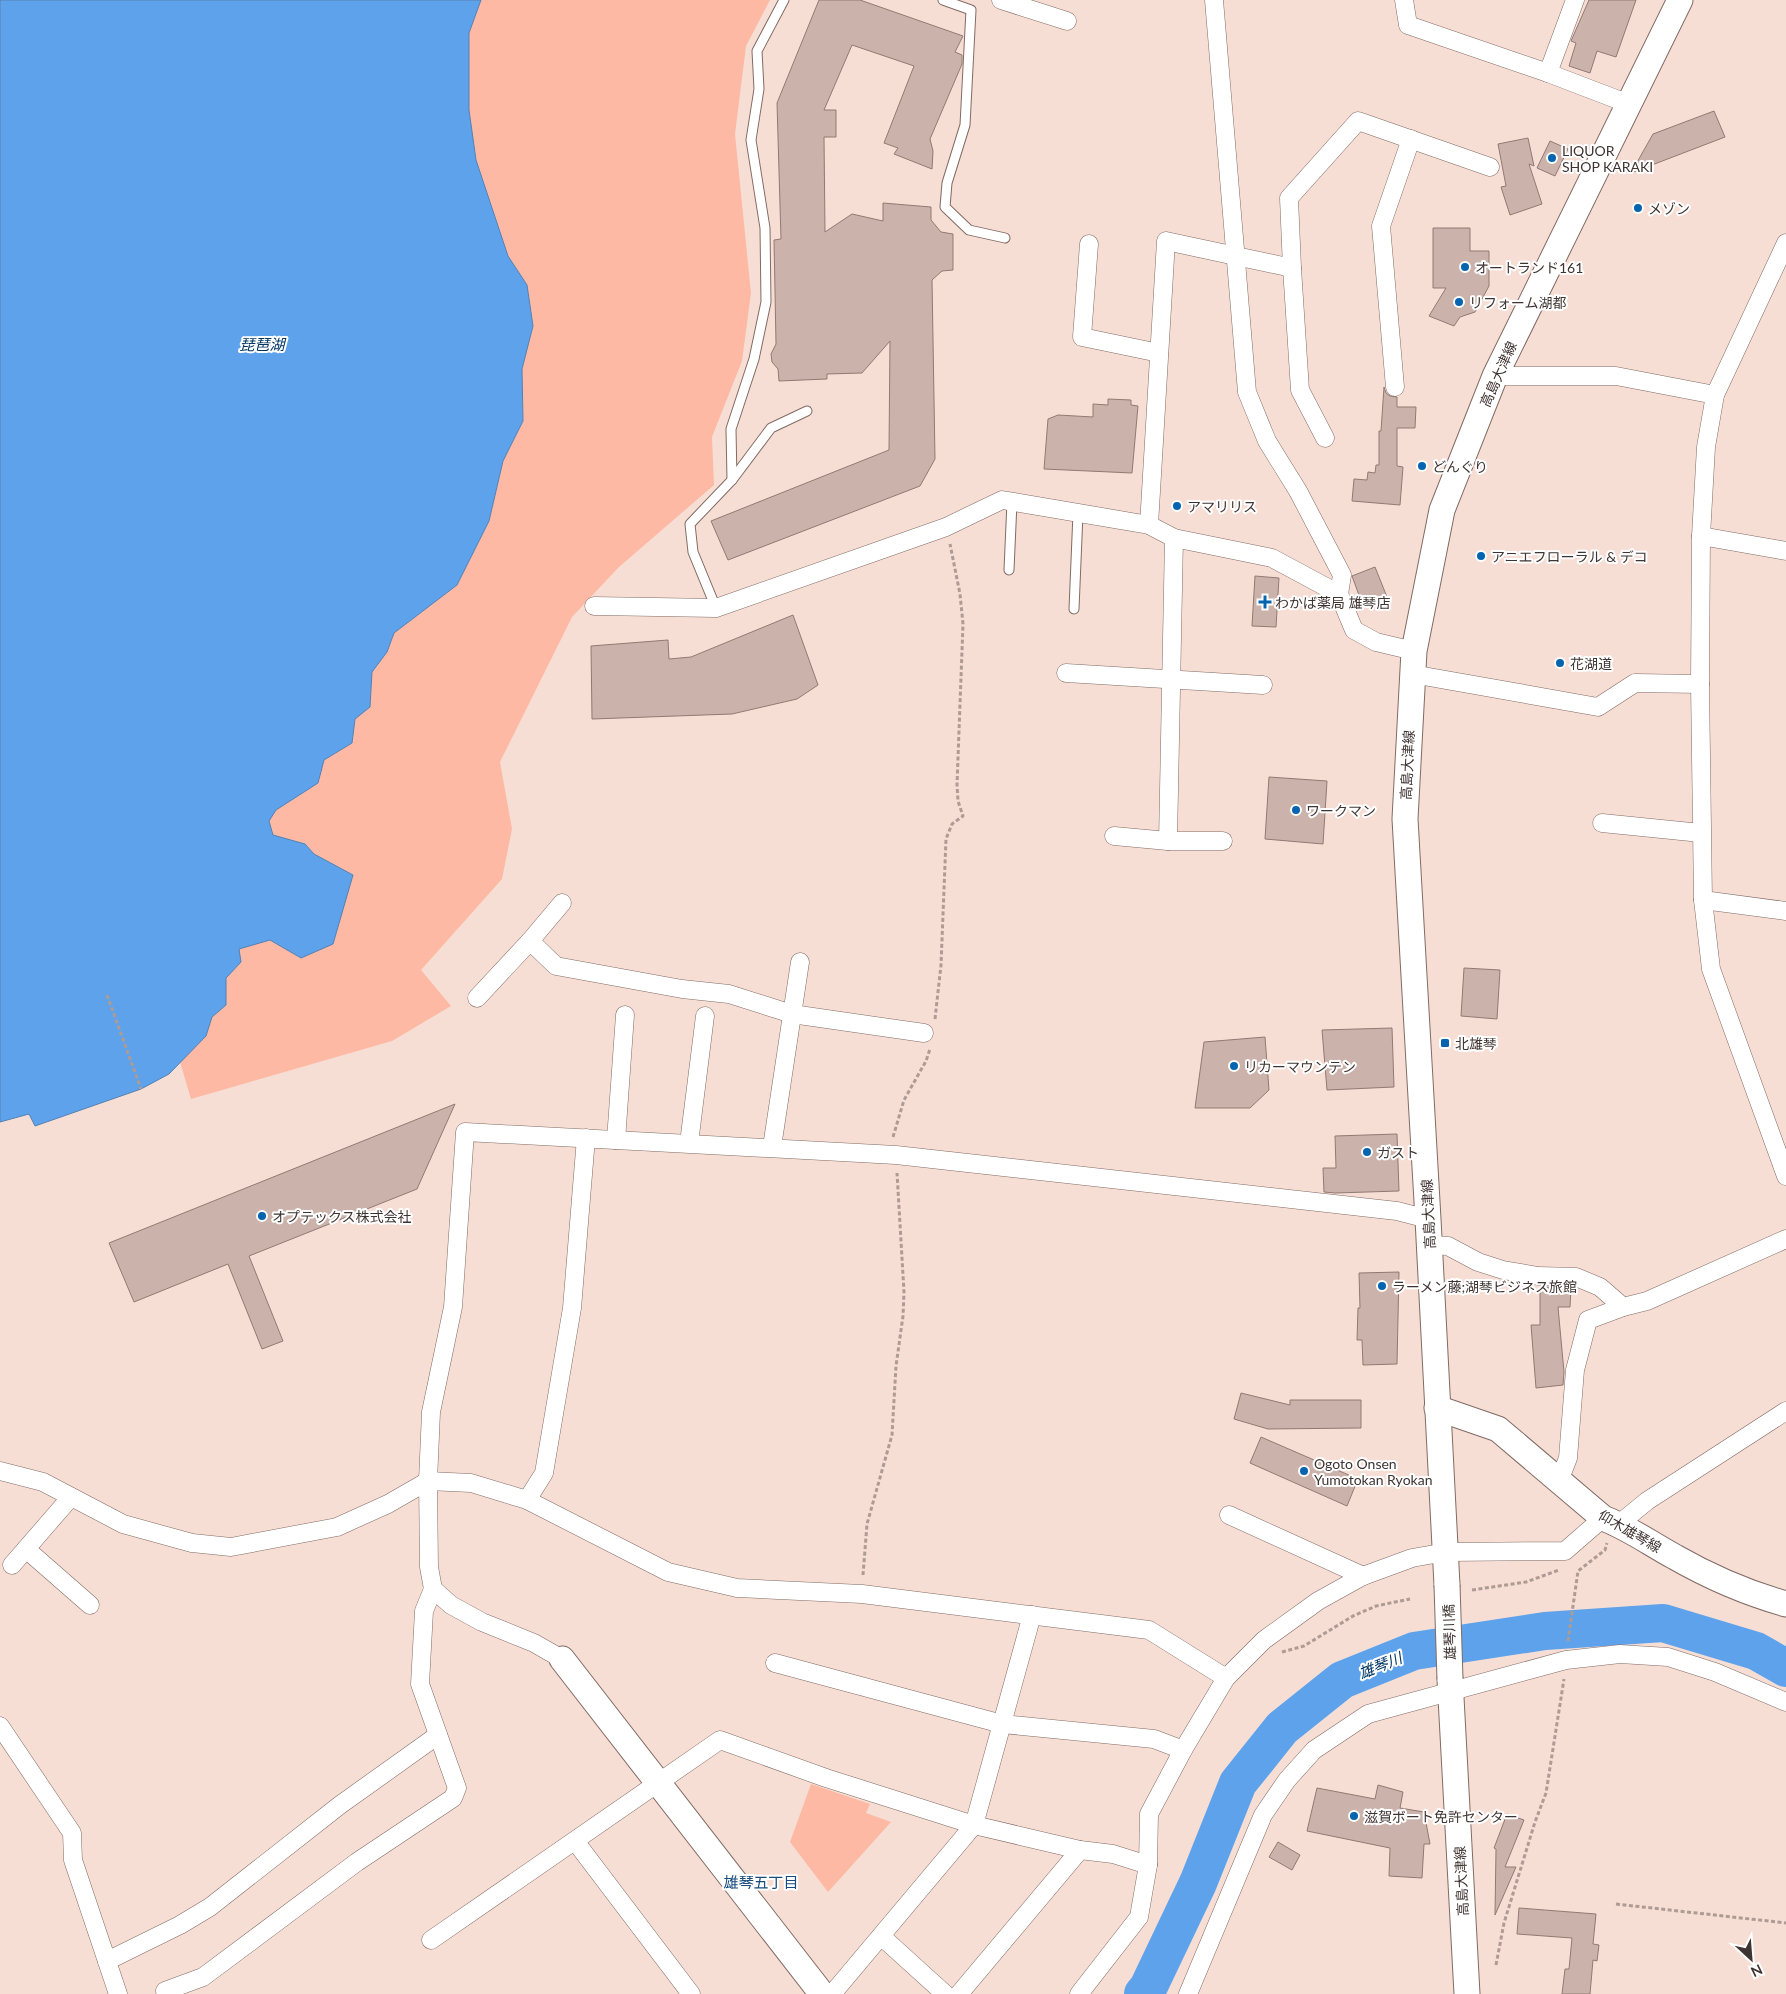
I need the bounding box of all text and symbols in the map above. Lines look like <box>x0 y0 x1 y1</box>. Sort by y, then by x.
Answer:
place label: LIQUOR SHOP KARAKI <box>1562 142 1653 175</box>
marker: LIQUOR SHOP KARAKI <box>1546 152 1558 164</box>
place label: メゾン <box>1648 200 1690 217</box>
marker: メゾン <box>1632 202 1644 214</box>
place label: オートランド161 <box>1475 259 1583 276</box>
marker: オートランド161 <box>1459 261 1471 273</box>
place label: リフォーム湖都 <box>1469 294 1567 311</box>
marker: リフォーム湖都 <box>1453 296 1465 308</box>
water label: 琵琶湖 <box>239 335 286 353</box>
street label: 高島大津線 <box>1476 339 1520 409</box>
place label: どんぐり <box>1432 458 1488 475</box>
marker: どんぐり <box>1416 460 1428 472</box>
place label: アマリリス <box>1187 498 1257 515</box>
marker: アマリリス <box>1171 500 1183 512</box>
place label: アニエフローラル & デコ <box>1491 548 1648 565</box>
marker: アニエフローラル & デコ <box>1475 550 1487 562</box>
place label: わかば薬局 雄琴店 <box>1275 594 1391 611</box>
marker: わかば薬局 雄琴店 <box>1259 596 1271 608</box>
place label: 花湖道 <box>1570 655 1612 672</box>
marker: 花湖道 <box>1554 657 1566 669</box>
street label: 高島大津線 <box>1397 730 1417 800</box>
place label: ワークマン <box>1306 802 1376 819</box>
marker: ワークマン <box>1290 804 1302 816</box>
place label: 北雄琴 <box>1455 1035 1497 1052</box>
marker: 北雄琴 <box>1439 1037 1451 1049</box>
place label: リカーマウンテン <box>1244 1058 1356 1075</box>
marker: リカーマウンテン <box>1228 1060 1240 1072</box>
place label: ガスト <box>1377 1144 1419 1161</box>
marker: ガスト <box>1361 1146 1373 1158</box>
street label: 高島大津線 <box>1418 1179 1438 1249</box>
place label: オプテックス株式会社 <box>272 1208 412 1225</box>
marker: オプテックス株式会社 <box>256 1210 268 1222</box>
place label: ラーメン藤;湖琴ビジネス旅館 <box>1392 1278 1577 1295</box>
marker: ラーメン藤;湖琴ビジネス旅館 <box>1376 1280 1388 1292</box>
place label: Ogoto Onsen Yumotokan Ryokan <box>1314 1455 1432 1488</box>
marker: Ogoto Onsen Yumotokan Ryokan <box>1298 1465 1310 1477</box>
street label: 仰木雄琴線 <box>1595 1506 1665 1556</box>
street label: 雄琴川橋 <box>1440 1604 1458 1660</box>
water label: 雄琴川 <box>1356 1647 1406 1682</box>
place label: 滋賀ボート免許センター <box>1364 1808 1518 1825</box>
marker: 滋賀ボート免許センター <box>1348 1810 1360 1822</box>
street label: 高島大津線 <box>1451 1846 1471 1916</box>
district label: 雄琴五丁目 <box>723 1873 799 1891</box>
north arrow <box>1726 1934 1776 1984</box>
text: N <box>1748 1961 1765 1981</box>

